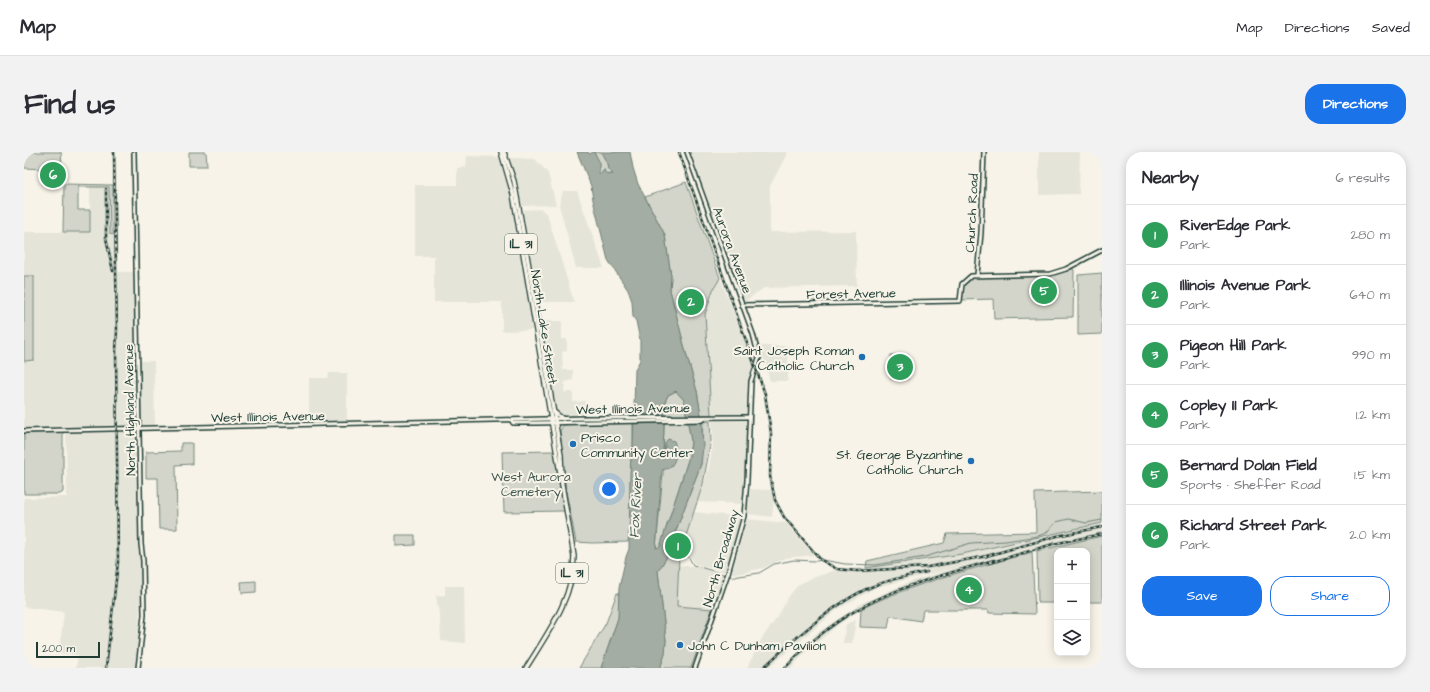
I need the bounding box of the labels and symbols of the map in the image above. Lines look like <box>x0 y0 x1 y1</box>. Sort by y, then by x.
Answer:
pin: 6 <box>40 160 66 190</box>
street label: Church Road <box>961 173 983 253</box>
street label: Aurora Avenue <box>708 205 756 296</box>
road number: IL 31 <box>505 234 537 254</box>
street label: North Lake Street <box>526 269 562 386</box>
pin: 5 <box>1031 276 1057 306</box>
street label: Forest Avenue <box>806 284 896 304</box>
pin: 2 <box>678 287 704 317</box>
place label: Saint Joseph Roman Catholic Church <box>734 342 855 375</box>
street label: North Highland Avenue <box>120 344 141 476</box>
marker: Saint Joseph Roman Catholic Church <box>857 352 867 362</box>
pin: 3 <box>887 352 913 382</box>
street label: West Illinois Avenue <box>576 399 690 419</box>
street label: West Illinois Avenue <box>211 407 325 427</box>
place label: Prisco Community Center <box>581 429 693 463</box>
marker: Prisco Community Center <box>568 439 578 449</box>
place label: St. George Byzantine Catholic Church <box>836 446 964 479</box>
marker: St. George Byzantine Catholic Church <box>966 456 976 466</box>
park label: West Aurora Cemetery <box>491 468 571 502</box>
water label: Fox River <box>624 472 648 539</box>
your location <box>599 479 619 499</box>
street label: North Broadway <box>698 507 744 609</box>
pin: 1 <box>665 531 691 561</box>
road number: IL 31 <box>556 563 588 583</box>
pin: 4 <box>956 575 982 605</box>
place label: John C Dunham Pavilion <box>688 637 827 655</box>
scale bar <box>36 640 100 659</box>
marker: John C Dunham Pavilion <box>675 640 685 650</box>

